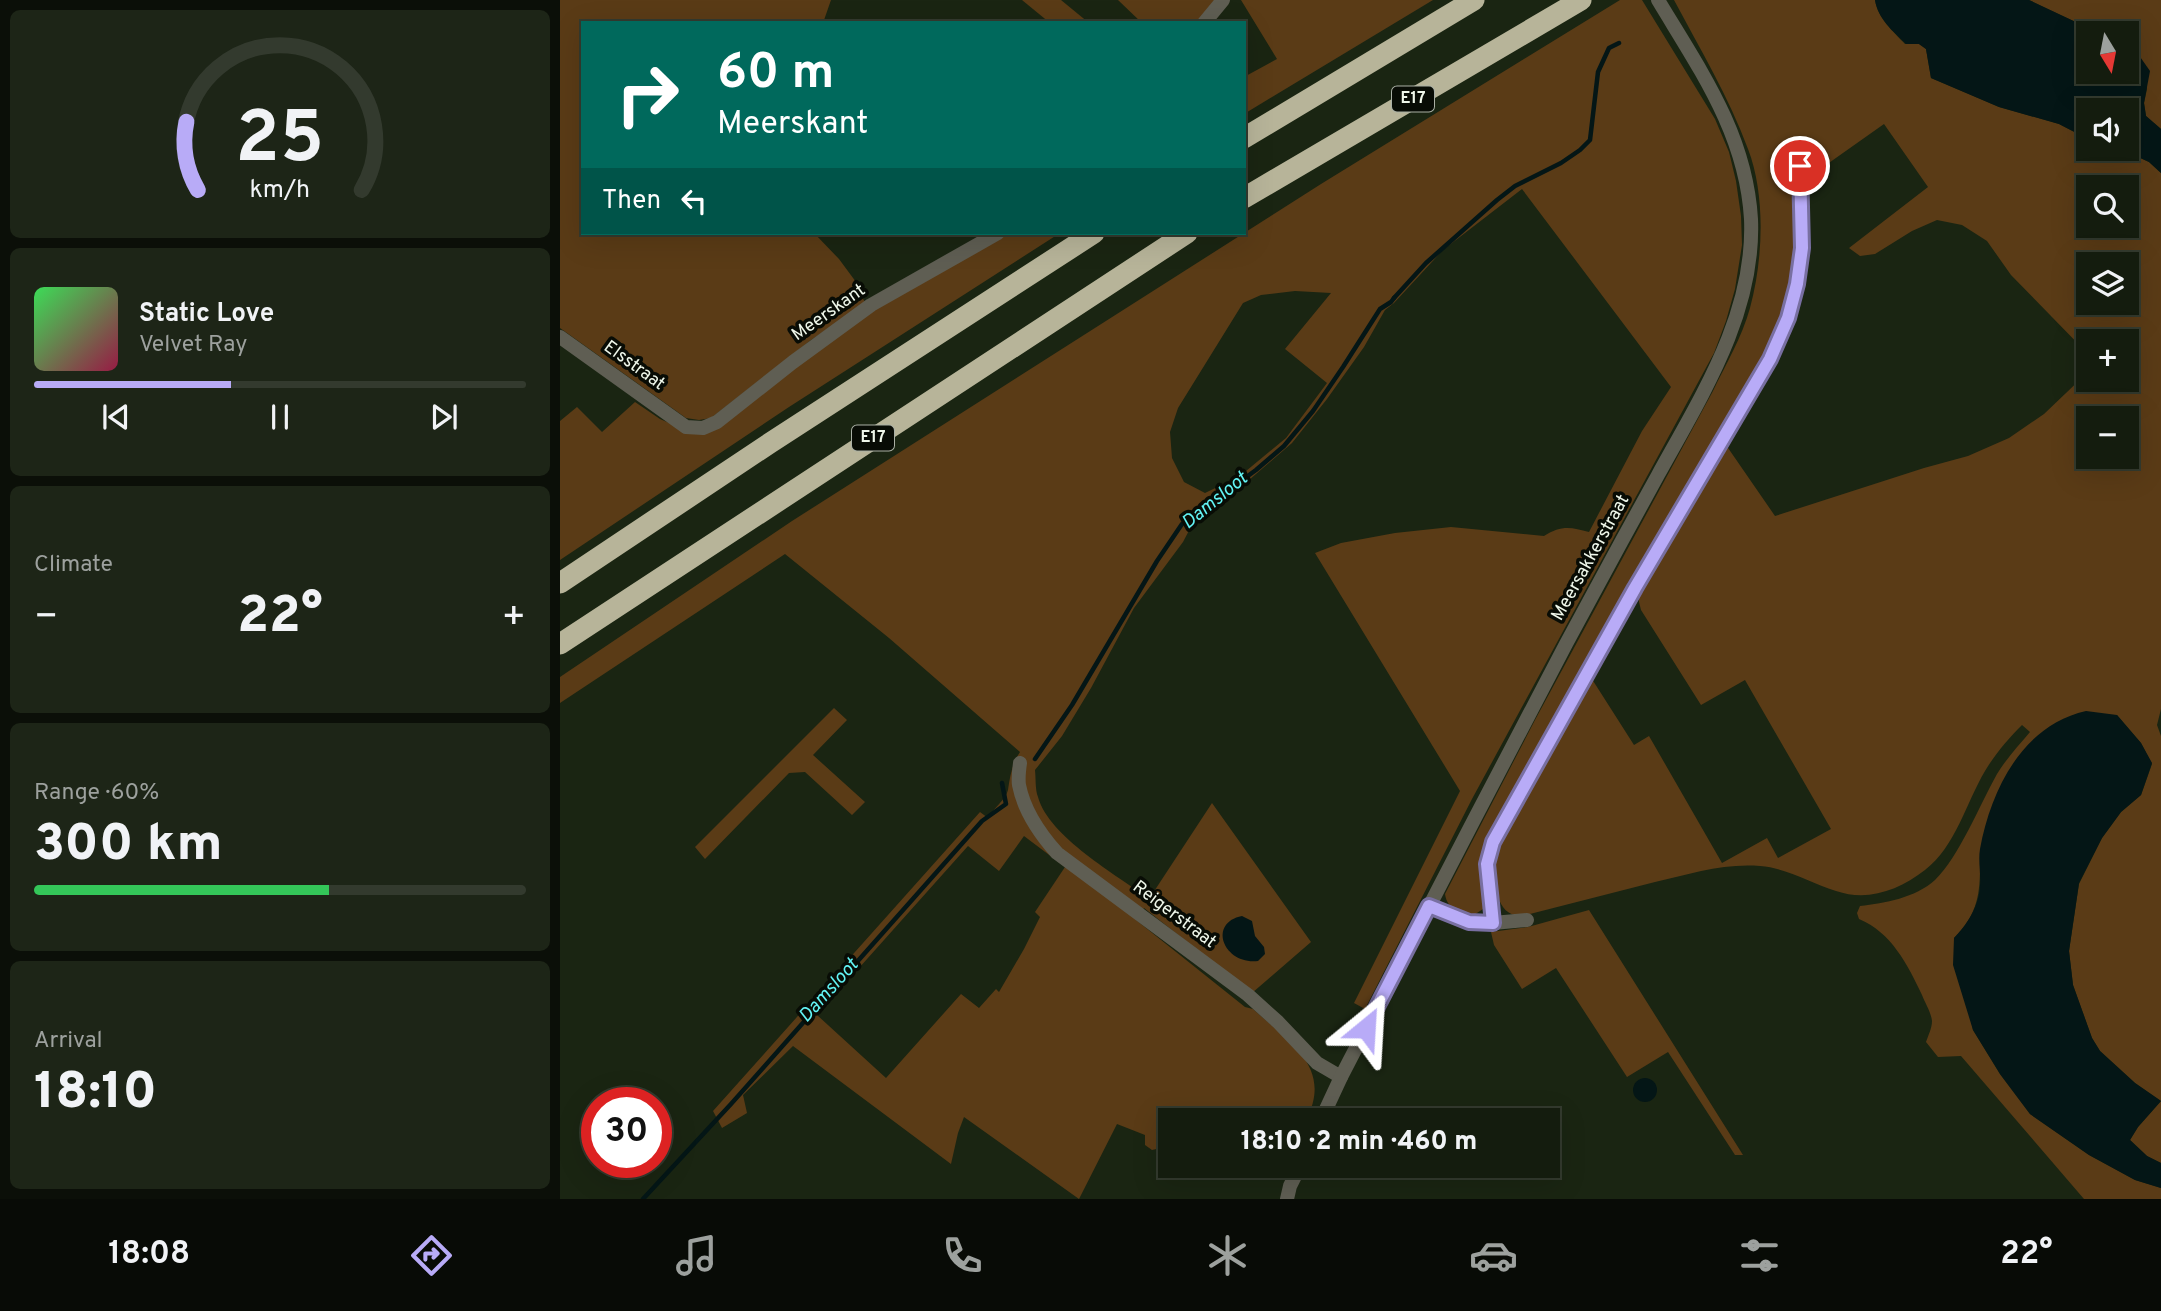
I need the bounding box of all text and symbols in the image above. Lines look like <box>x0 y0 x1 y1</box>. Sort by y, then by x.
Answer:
north arrow <box>2076 21 2138 84</box>
map controls <box>2076 21 2139 469</box>
text: 60 m <box>717 44 835 106</box>
icon: right <box>602 49 693 140</box>
road number: E17 <box>1392 86 1434 111</box>
text: 25 <box>236 96 325 188</box>
button: sound <box>2076 98 2139 161</box>
text: Meerskant <box>717 105 868 145</box>
pin <box>1770 136 1830 196</box>
icon: arrive <box>1781 147 1819 185</box>
text: km/h <box>250 175 310 207</box>
button: search <box>2076 175 2139 238</box>
icon: left <box>675 182 713 220</box>
text: Then <box>602 185 661 218</box>
button: layers <box>2076 252 2139 315</box>
street label: Meerskant <box>788 279 870 347</box>
text: Static Love <box>139 298 274 331</box>
button: + <box>2076 329 2139 392</box>
text: Velvet Ray <box>139 331 247 360</box>
street label: Elsstraat <box>599 336 669 396</box>
icon: previous <box>97 398 135 436</box>
icon: pause <box>261 398 299 436</box>
icon: next <box>425 398 463 436</box>
button: − <box>2076 406 2139 469</box>
road number: E17 <box>852 426 894 450</box>
water label: Damsloot <box>1177 466 1254 535</box>
street label: Meersakkerstraat <box>1547 491 1635 625</box>
text: Climate <box>34 551 113 580</box>
text: 22° <box>237 585 323 651</box>
text: − <box>34 594 59 643</box>
text: + <box>501 594 526 643</box>
text: Range · 60% <box>34 779 159 808</box>
text: 300 km <box>34 813 222 879</box>
street label: Reigerstraat <box>1128 876 1220 954</box>
water label: Damsloot <box>794 953 865 1028</box>
position arrow <box>1329 991 1403 1065</box>
text: Arrival <box>34 1027 103 1056</box>
text: 18:10 <box>34 1061 157 1127</box>
speed limit sign: 30 <box>581 1087 672 1178</box>
text: 18:10 · 2 min · 460 m <box>1241 1126 1477 1159</box>
icon: directions <box>407 1231 456 1280</box>
icon: music <box>672 1231 721 1280</box>
icon: phone <box>938 1231 987 1280</box>
icon: climate <box>1203 1231 1252 1280</box>
icon: car <box>1469 1231 1518 1280</box>
icon: filters <box>1735 1231 1784 1280</box>
text: 18:08 <box>108 1235 190 1275</box>
text: 22° <box>2000 1235 2053 1275</box>

